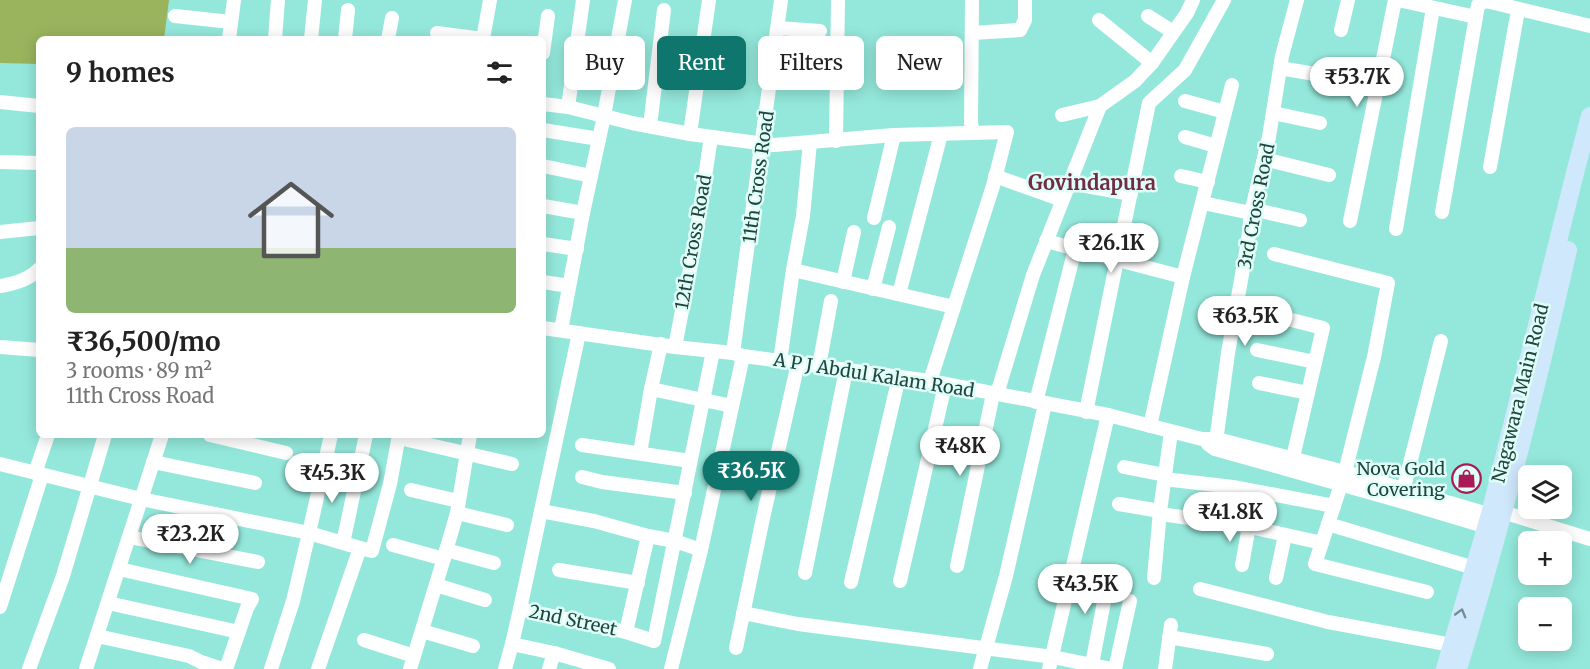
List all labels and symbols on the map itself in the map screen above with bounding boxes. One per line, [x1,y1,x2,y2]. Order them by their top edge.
pin: ₹53.7K [1308,57,1406,108]
street label: 11th Cross Road [737,109,779,245]
street label: 3rd Cross Road [1233,141,1280,271]
district label: Govindapura [1028,170,1156,195]
street label: 12th Cross Road [670,173,716,311]
pin: ₹26.1K [1062,223,1160,274]
pin: ₹63.5K [1196,296,1294,347]
street label: Nagawara Main Road [1487,301,1553,485]
street label: A P J Abdul Kalam Road [771,348,976,402]
pin: ₹48K [924,426,996,477]
pin: ₹36.5K [702,451,800,502]
pin: ₹45.3K [283,453,381,504]
place label: Nova Gold Covering [1357,457,1445,501]
shop icon: Nova Gold Covering [1450,462,1482,494]
pin: ₹41.8K [1181,492,1279,543]
pin: ₹23.2K [141,514,239,565]
pin: ₹43.5K [1036,564,1134,615]
street label: 2nd Street [527,599,619,641]
one-way arrow [1454,608,1466,619]

